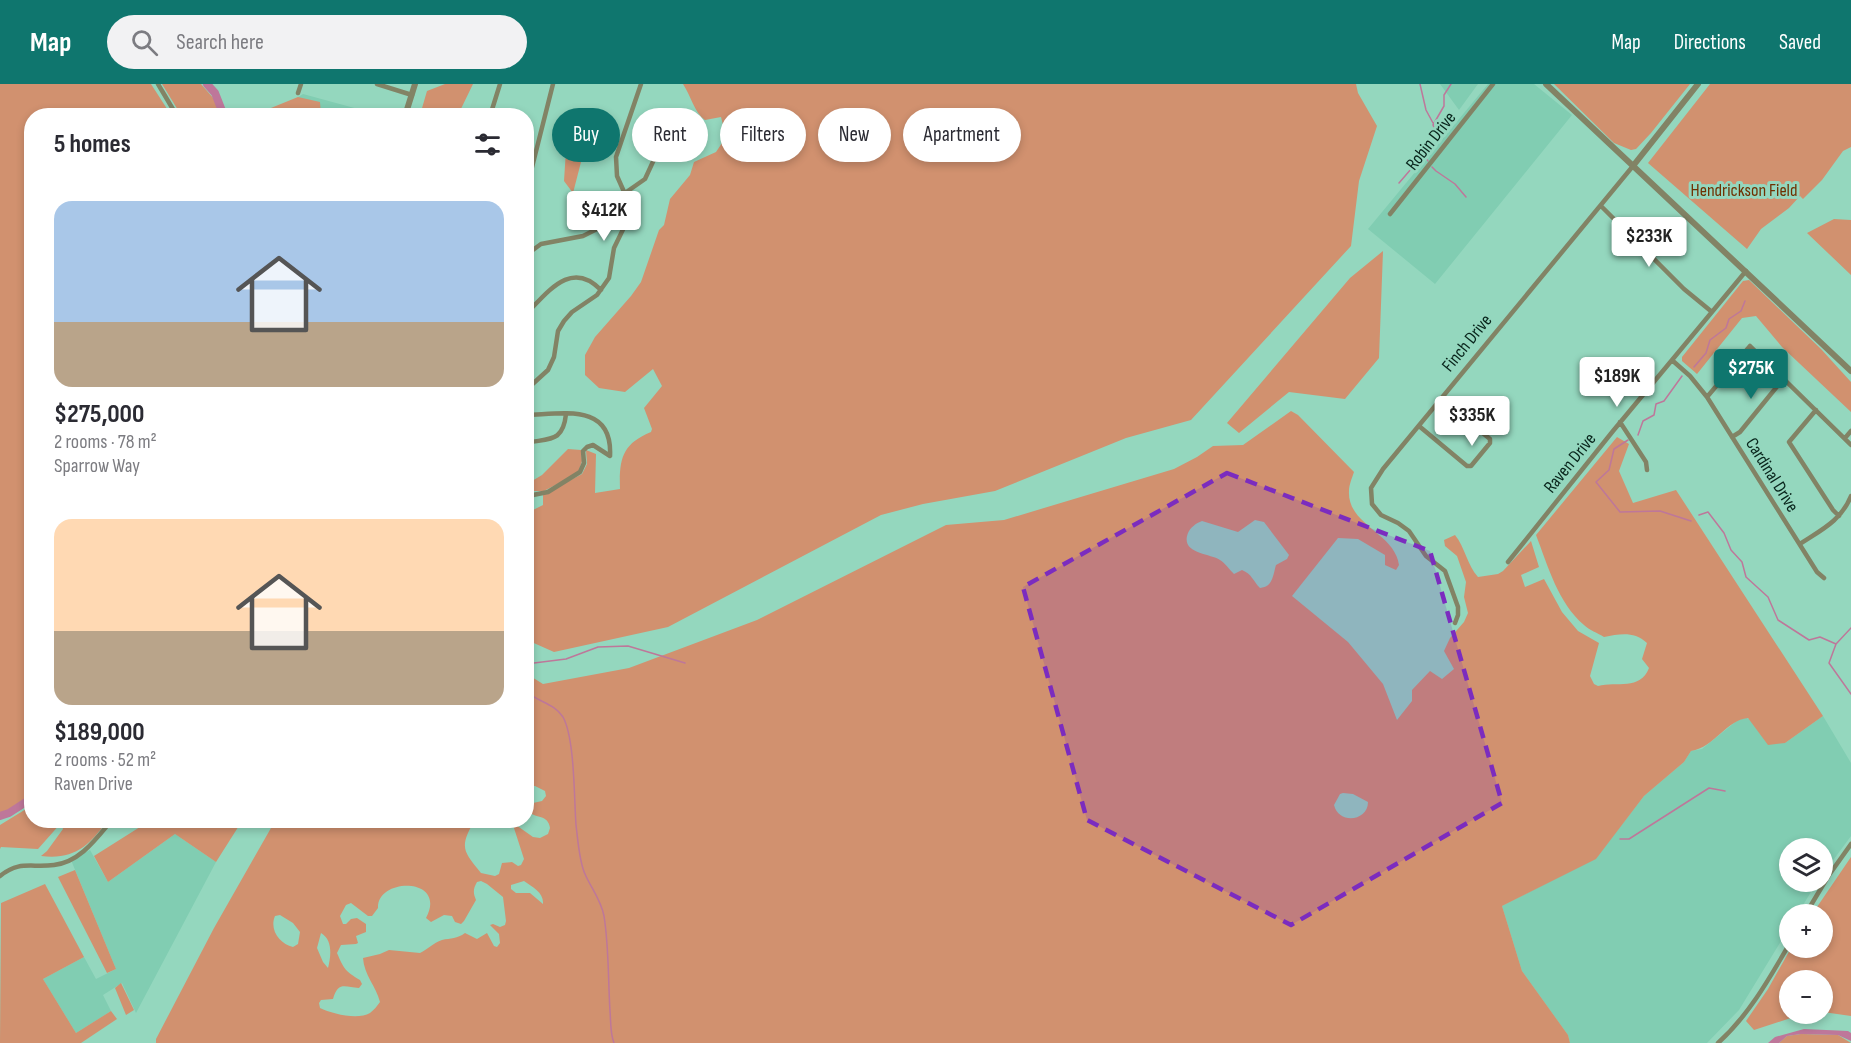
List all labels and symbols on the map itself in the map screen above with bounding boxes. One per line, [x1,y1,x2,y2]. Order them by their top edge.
street label: Robin Drive [1402,108,1460,174]
park label: Hendrickson Field [1691,180,1797,201]
pin: $412K [562,191,646,242]
pin: $233K [1607,217,1691,268]
street label: Finch Drive [1438,310,1496,376]
pin: $275K [1709,349,1793,400]
pin: $189K [1575,357,1659,408]
pin: $335K [1430,396,1514,447]
street label: Raven Drive [1540,429,1600,497]
street label: Cardinal Drive [1741,434,1803,516]

